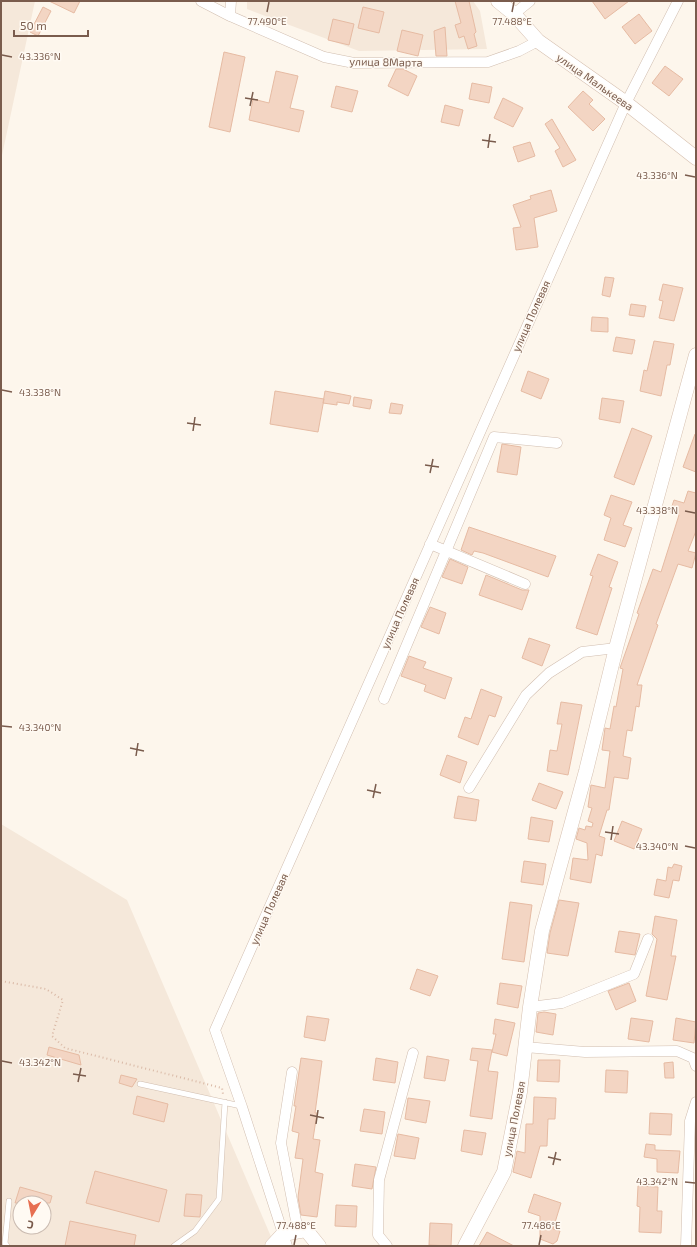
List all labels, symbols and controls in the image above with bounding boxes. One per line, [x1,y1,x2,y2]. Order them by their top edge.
scale bar [14,12,88,38]
text: 77.490°E [247,15,287,27]
text: 77.488°E [492,15,532,27]
text: 50 m [20,18,47,32]
text: 43.336°N [19,50,61,62]
street label: улица Малькеева [554,50,636,114]
street label: улица 8Марта [349,54,423,70]
text: 43.336°N [636,169,678,181]
street label: улица Полевая [509,278,553,354]
text: 43.338°N [19,386,61,398]
text: 43.338°N [636,504,678,516]
street label: улица Полевая [378,575,422,651]
text: 43.340°N [19,721,61,733]
text: 43.340°N [636,840,678,852]
street label: улица Полевая [247,871,291,947]
text: 43.342°N [19,1056,61,1068]
street label: улица Полевая [500,1080,528,1158]
text: 43.342°N [636,1175,678,1187]
north arrow [12,1195,52,1235]
text: С [25,1218,34,1232]
text: 77.488°E [276,1219,316,1231]
text: 77.486°E [521,1219,561,1231]

